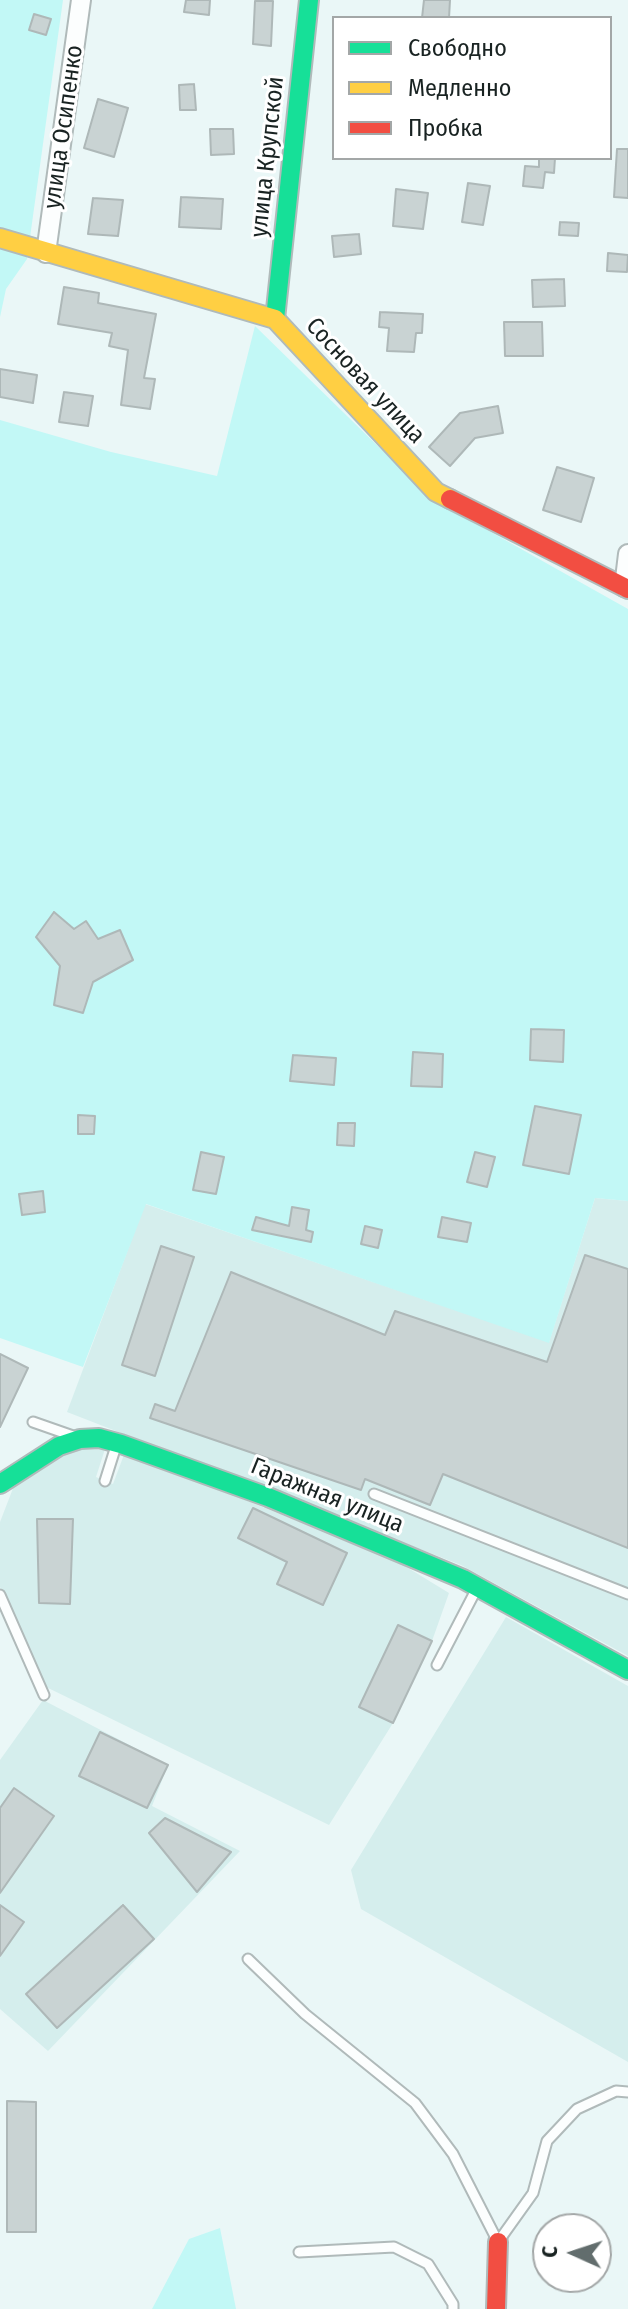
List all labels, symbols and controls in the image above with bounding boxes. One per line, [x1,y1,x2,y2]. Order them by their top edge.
legend [332,16,612,160]
text: Свободно [408,34,507,62]
street label: улица Осипенко [38,43,90,211]
text: Медленно [408,74,511,102]
street label: улица Крупской [245,75,291,239]
text: Пробка [408,114,483,142]
street label: Сосновая улица [299,312,431,450]
street label: Гаражная улица [246,1452,408,1540]
north arrow [532,2213,612,2293]
text: С [536,2245,563,2258]

